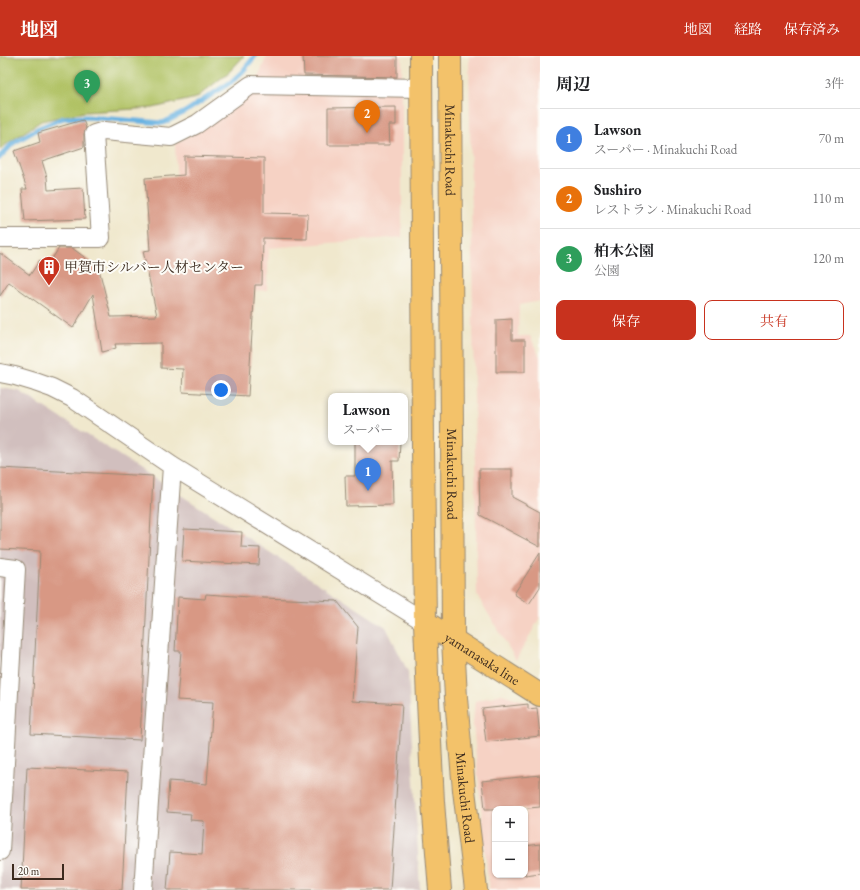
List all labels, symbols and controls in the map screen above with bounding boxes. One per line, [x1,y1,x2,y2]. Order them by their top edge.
text: 地図 [20,17,58,42]
text: 地図 [684,20,712,38]
text: 経路 [734,20,762,38]
text: 保存済み [784,20,840,38]
pin: 3 [74,70,100,103]
text: 周辺 [556,73,590,95]
text: 3件 [825,75,844,92]
pin: 2 [354,100,380,133]
street label: Minakuchi Road [441,104,460,197]
text: Lawson [594,120,642,139]
text: 1 [566,130,572,147]
text: 70 m [819,130,844,147]
text: スーパー · Minakuchi Road [594,141,737,158]
text: Sushiro [594,180,641,199]
text: 2 [566,190,572,207]
text: 110 m [813,190,844,207]
text: レストラン · Minakuchi Road [594,201,751,218]
text: 柏木公園 [594,241,654,260]
text: 3 [566,250,572,267]
text: 120 m [813,250,844,267]
building icon: 甲賀市シルバー人材センター [36,254,62,287]
place label: 甲賀市シルバー人材センター [64,258,244,276]
text: 公園 [594,262,620,279]
button: 保存 [556,300,696,340]
button: 共有 [704,300,844,340]
your location [211,380,231,400]
popup [328,393,408,445]
text: Lawson [343,400,390,419]
text: スーパー [343,421,393,438]
street label: Minakuchi Road [443,428,461,521]
pin: 1 [355,458,381,491]
street label: yamanasaka line [441,628,524,689]
street label: Minakuchi Road [452,751,479,845]
map controls [492,806,528,878]
button: + [492,806,528,842]
button: − [492,842,528,878]
scale bar [12,862,64,881]
text: 20 m [18,864,39,878]

